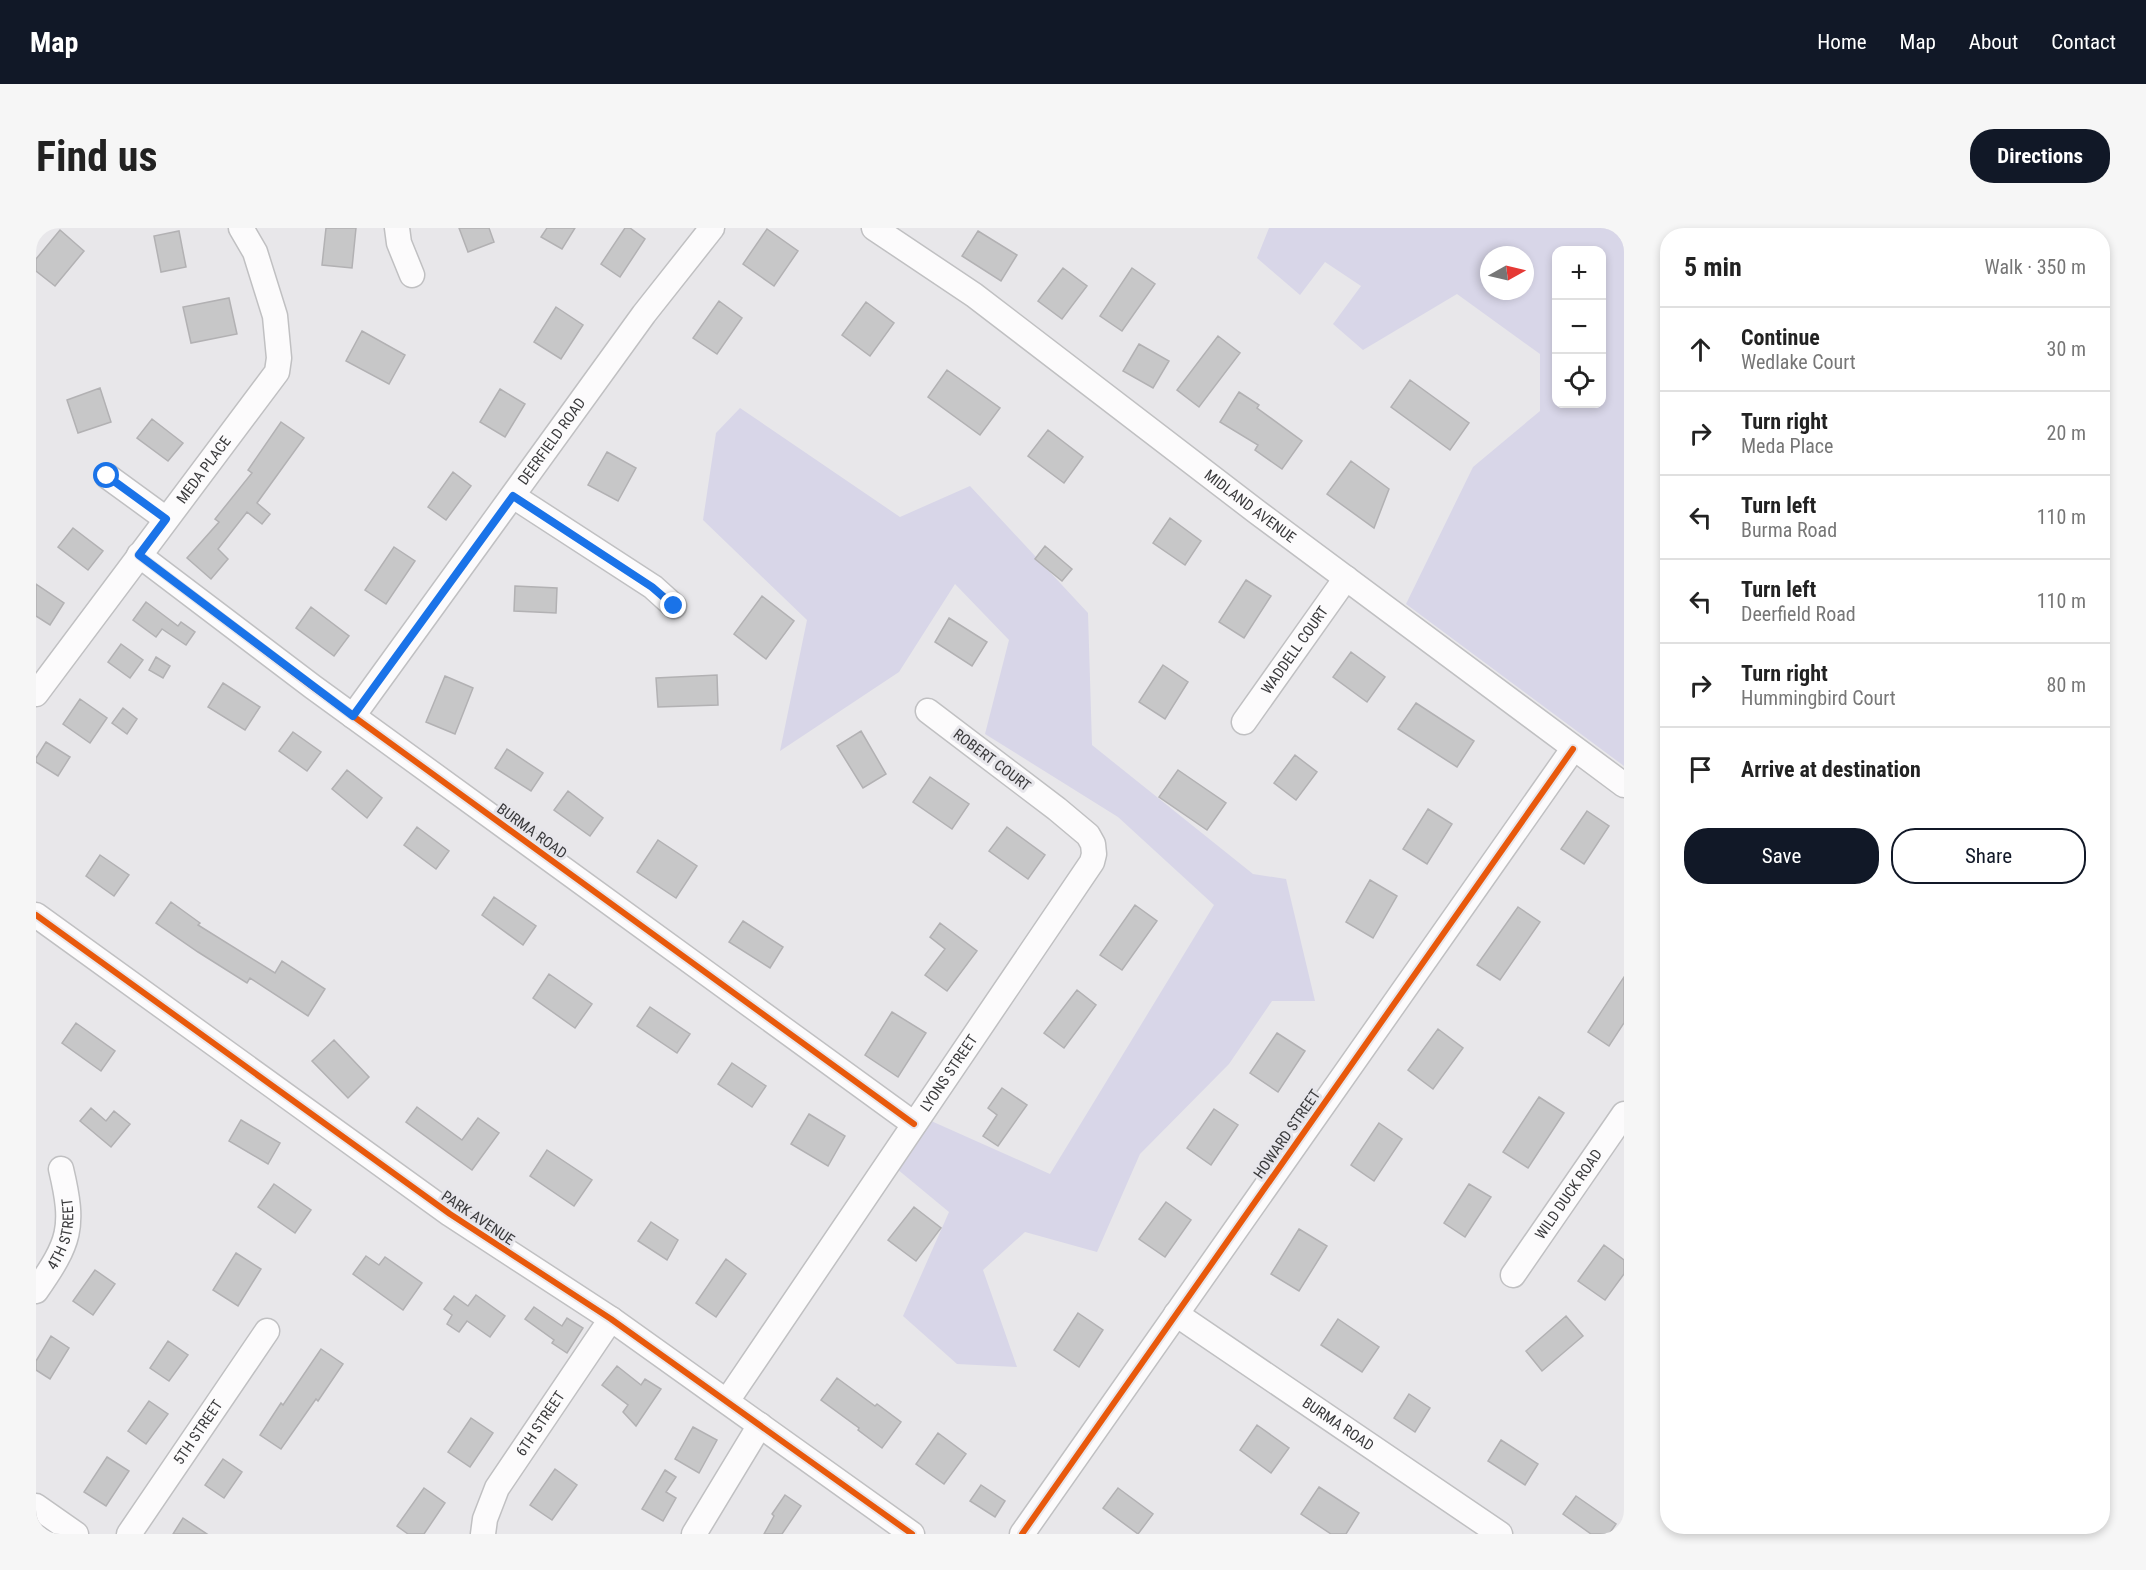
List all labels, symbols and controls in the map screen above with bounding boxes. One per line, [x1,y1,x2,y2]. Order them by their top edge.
text: Map [30,26,78,59]
text: Home [1817,30,1867,54]
text: Map [1900,30,1936,54]
text: About [1969,30,2018,54]
text: Contact [2051,30,2116,54]
button: Directions [1970,129,2110,183]
text: Find us [36,132,157,181]
north arrow [1480,246,1534,300]
map controls [1552,246,1606,408]
button: + [1552,246,1606,300]
text: 5 min [1684,252,1742,282]
text: Walk · 350 m [1985,255,2086,279]
button: − [1552,300,1606,354]
text: Continue [1741,325,1820,350]
icon: ahead [1684,333,1717,366]
text: 30 m [2047,337,2086,361]
text: Wedlake Court [1741,350,1856,374]
button: locate [1552,354,1606,408]
street label: DEERFIELD ROAD [514,394,589,488]
text: Turn right [1741,409,1828,434]
icon: right [1684,417,1717,450]
text: 20 m [2047,421,2086,445]
street label: MEDA PLACE [173,433,235,507]
text: Meda Place [1741,434,1833,458]
route start [93,462,119,488]
street label: MIDLAND AVENUE [1201,466,1299,547]
text: Turn left [1741,493,1816,518]
icon: left [1684,501,1717,534]
text: 110 m [2037,505,2086,529]
text: Burma Road [1741,518,1837,542]
text: Turn left [1741,577,1816,602]
icon: left [1684,585,1717,618]
text: 110 m [2037,589,2086,613]
route end [660,592,686,618]
text: Deerfield Road [1741,602,1856,626]
street label: WADDELL COURT [1258,603,1332,698]
text: Turn right [1741,661,1828,686]
icon: right [1684,669,1717,702]
text: 80 m [2047,673,2086,697]
text: Hummingbird Court [1741,686,1896,710]
street label: ROBERT COURT [950,725,1034,795]
icon: arrive [1684,753,1717,786]
text: Arrive at destination [1741,757,1921,782]
street label: BURMA ROAD [493,800,571,862]
button: Save [1684,828,1879,884]
button: Share [1891,828,2086,884]
street label: LYONS STREET [917,1031,982,1115]
street label: HOWARD STREET [1250,1086,1324,1182]
street label: WILD DUCK ROAD [1531,1146,1606,1243]
street label: PARK AVENUE [438,1187,518,1249]
street label: 4TH STREET [43,1197,77,1273]
street label: 6TH STREET [512,1388,569,1460]
street label: BURMA ROAD [1299,1394,1377,1455]
street label: 5TH STREET [170,1396,227,1468]

